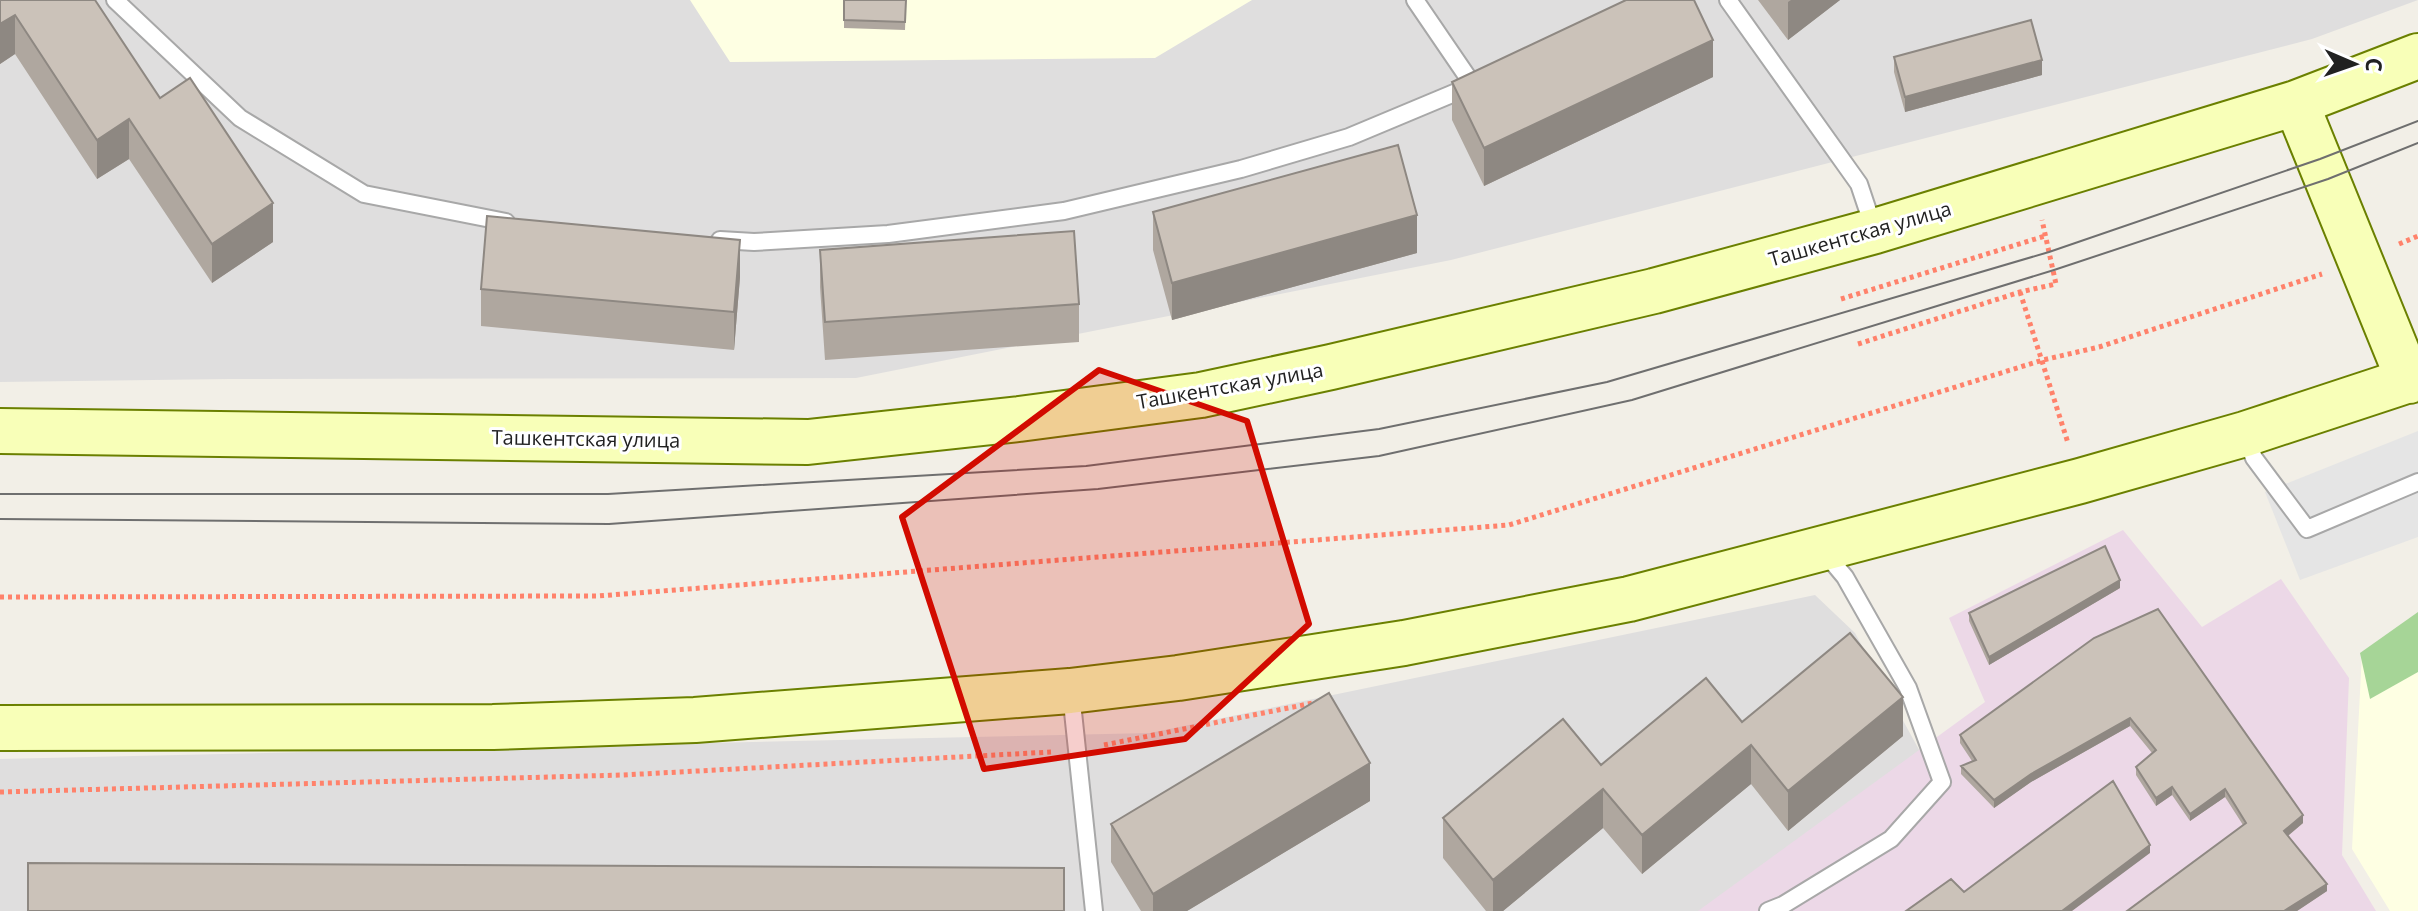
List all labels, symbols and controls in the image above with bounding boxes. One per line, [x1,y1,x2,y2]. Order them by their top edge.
north arrow [2314,24,2394,104]
text: С [2360,57,2390,72]
street label: Ташкентская улица [1765,195,1954,272]
street label: Ташкентская улица [1135,356,1325,415]
street label: Ташкентская улица [491,423,681,454]

